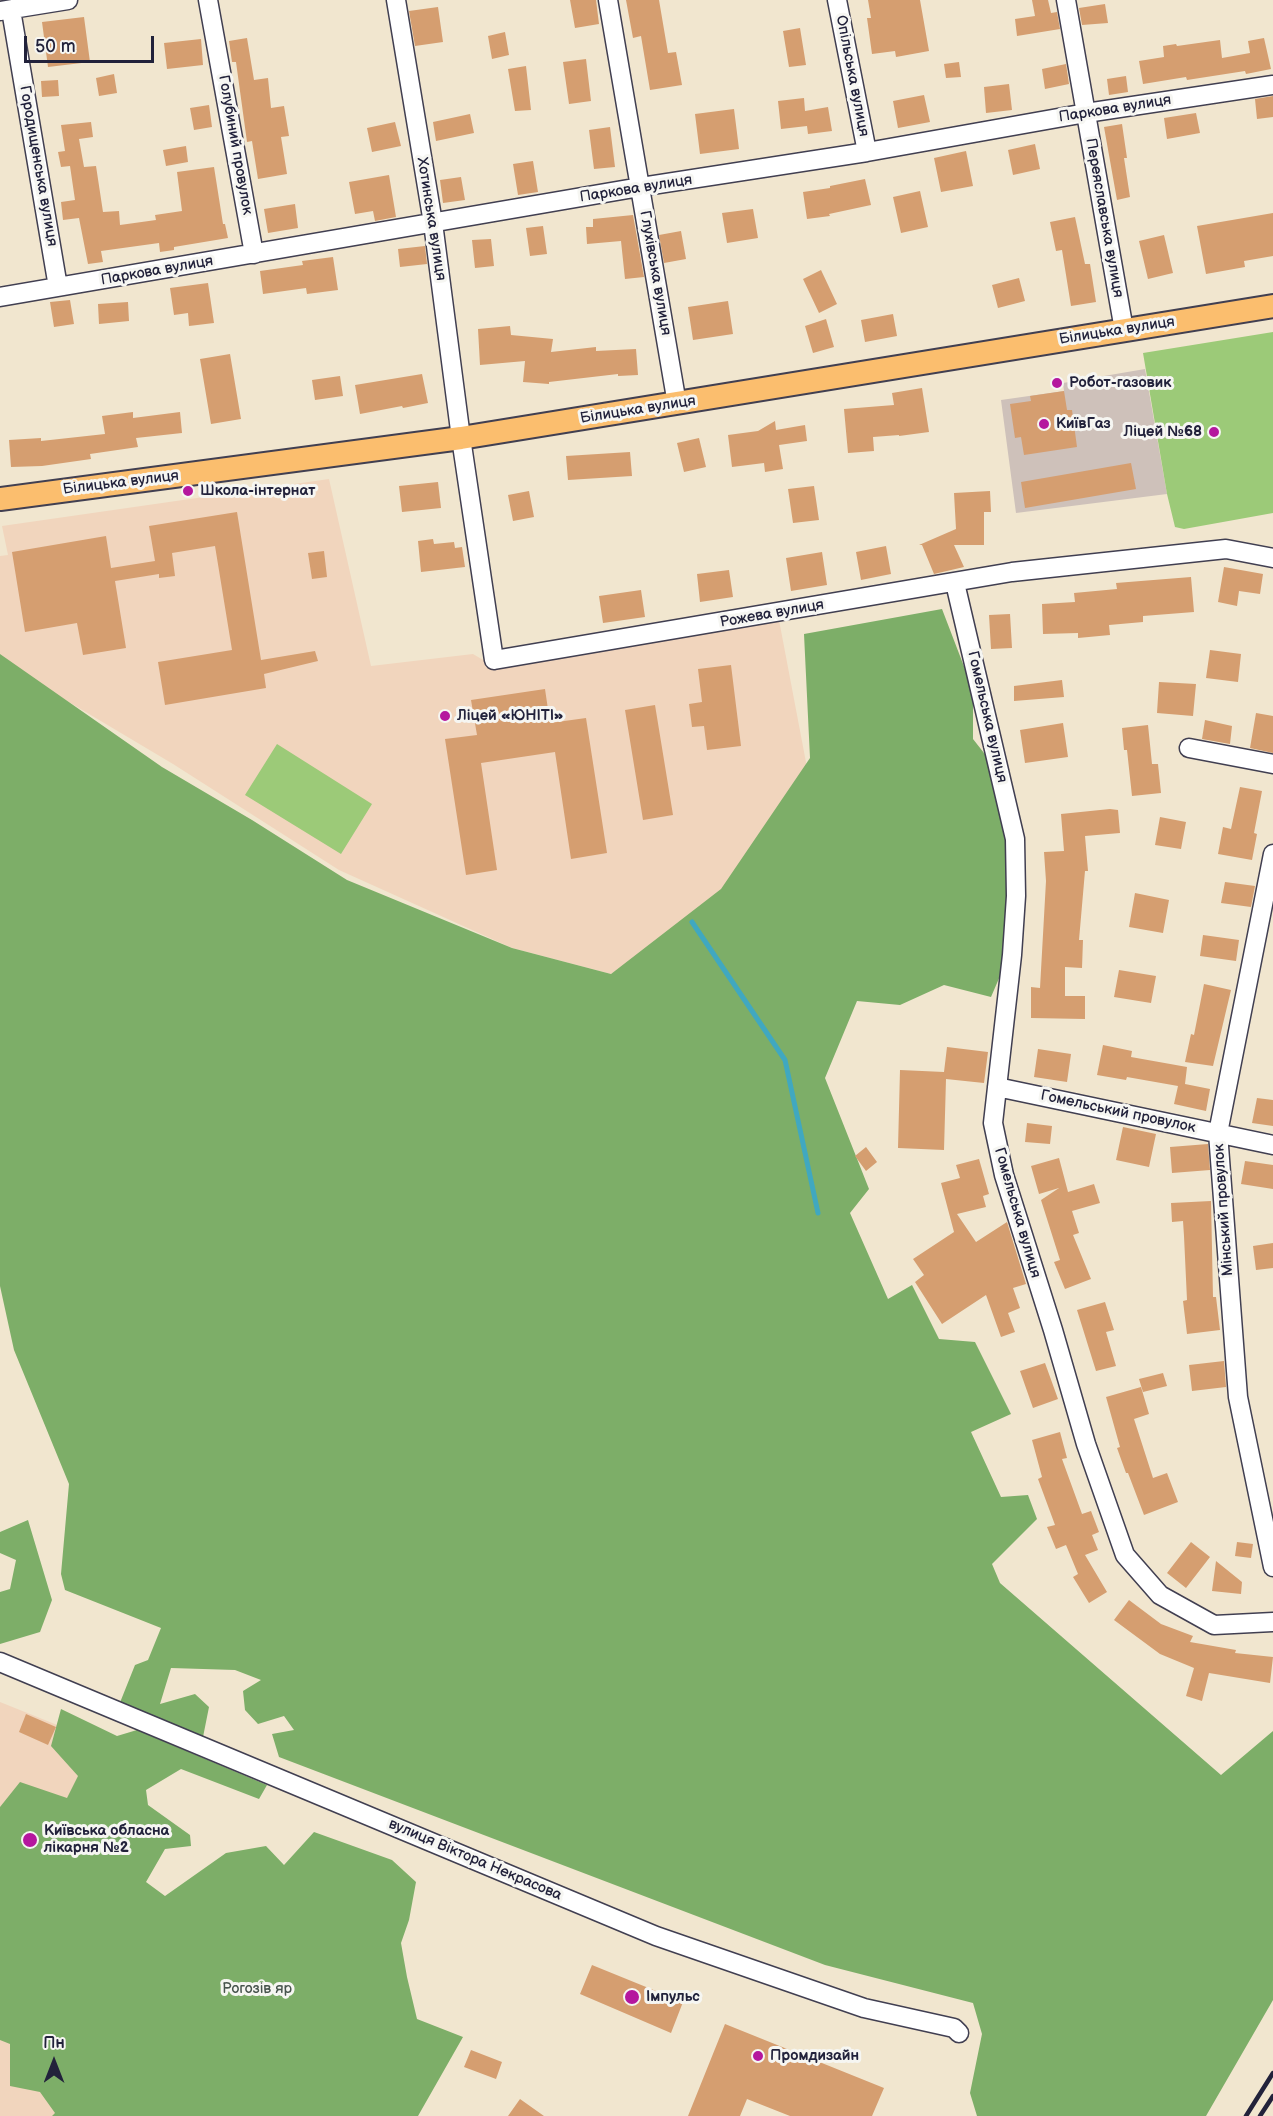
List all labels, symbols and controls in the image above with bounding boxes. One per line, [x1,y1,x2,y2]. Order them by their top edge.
street label: Опільська вулиця [831,14,873,138]
scale bar [27,24,158,62]
text: 50 m [35,36,76,57]
street label: Голубиний провулок [214,74,256,216]
street label: Городищенська вулиця [15,84,61,248]
street label: Паркова вулиця [1057,91,1173,127]
street label: Переяславська вулиця [1081,137,1127,299]
street label: Хотинська вулиця [412,156,450,282]
street label: Паркова вулиця [578,171,694,207]
street label: Глухівська вулиця [635,209,675,337]
street label: Паркова вулиця [99,252,215,290]
street label: Білицька вулиця [1058,313,1176,349]
place label: Робот-газовик [1069,374,1171,392]
marker: Робот-газовик [1050,376,1064,390]
street label: Білицька вулиця [579,392,697,428]
place label: КиївГаз [1056,415,1111,433]
marker: КиївГаз [1037,417,1051,431]
place label: Ліцей №68 [1123,423,1202,441]
marker: Ліцей №68 [1207,425,1221,439]
street label: Білицька вулиця [62,467,180,499]
place label: Школа-інтернат [200,482,315,500]
marker: Школа-інтернат [181,484,195,498]
street label: Рожева вулиця [719,596,825,632]
street label: Гомельська вулиця [963,649,1011,785]
place label: Ліцей «ЮНІТІ» [457,707,564,725]
marker: Ліцей «ЮНІТІ» [438,709,452,723]
street label: Гомельський провулок [1039,1087,1197,1137]
street label: Мінський провулок [1210,1143,1238,1277]
street label: Гомельська вулиця [990,1146,1044,1280]
street label: вулиця Віктора Некрасова [386,1815,564,1905]
place label: Київська обласна лікарня №2 [44,1822,169,1857]
marker: Київська обласна лікарня №2 [21,1831,39,1849]
park label: Рогозів яр [222,1980,292,1998]
marker: Імпульс [623,1988,641,2006]
place label: Імпульс [646,1988,700,2006]
north arrow [24,2032,84,2092]
text: Пн [43,2034,65,2053]
place label: Промдизайн [770,2047,859,2065]
marker: Промдизайн [751,2049,765,2063]

